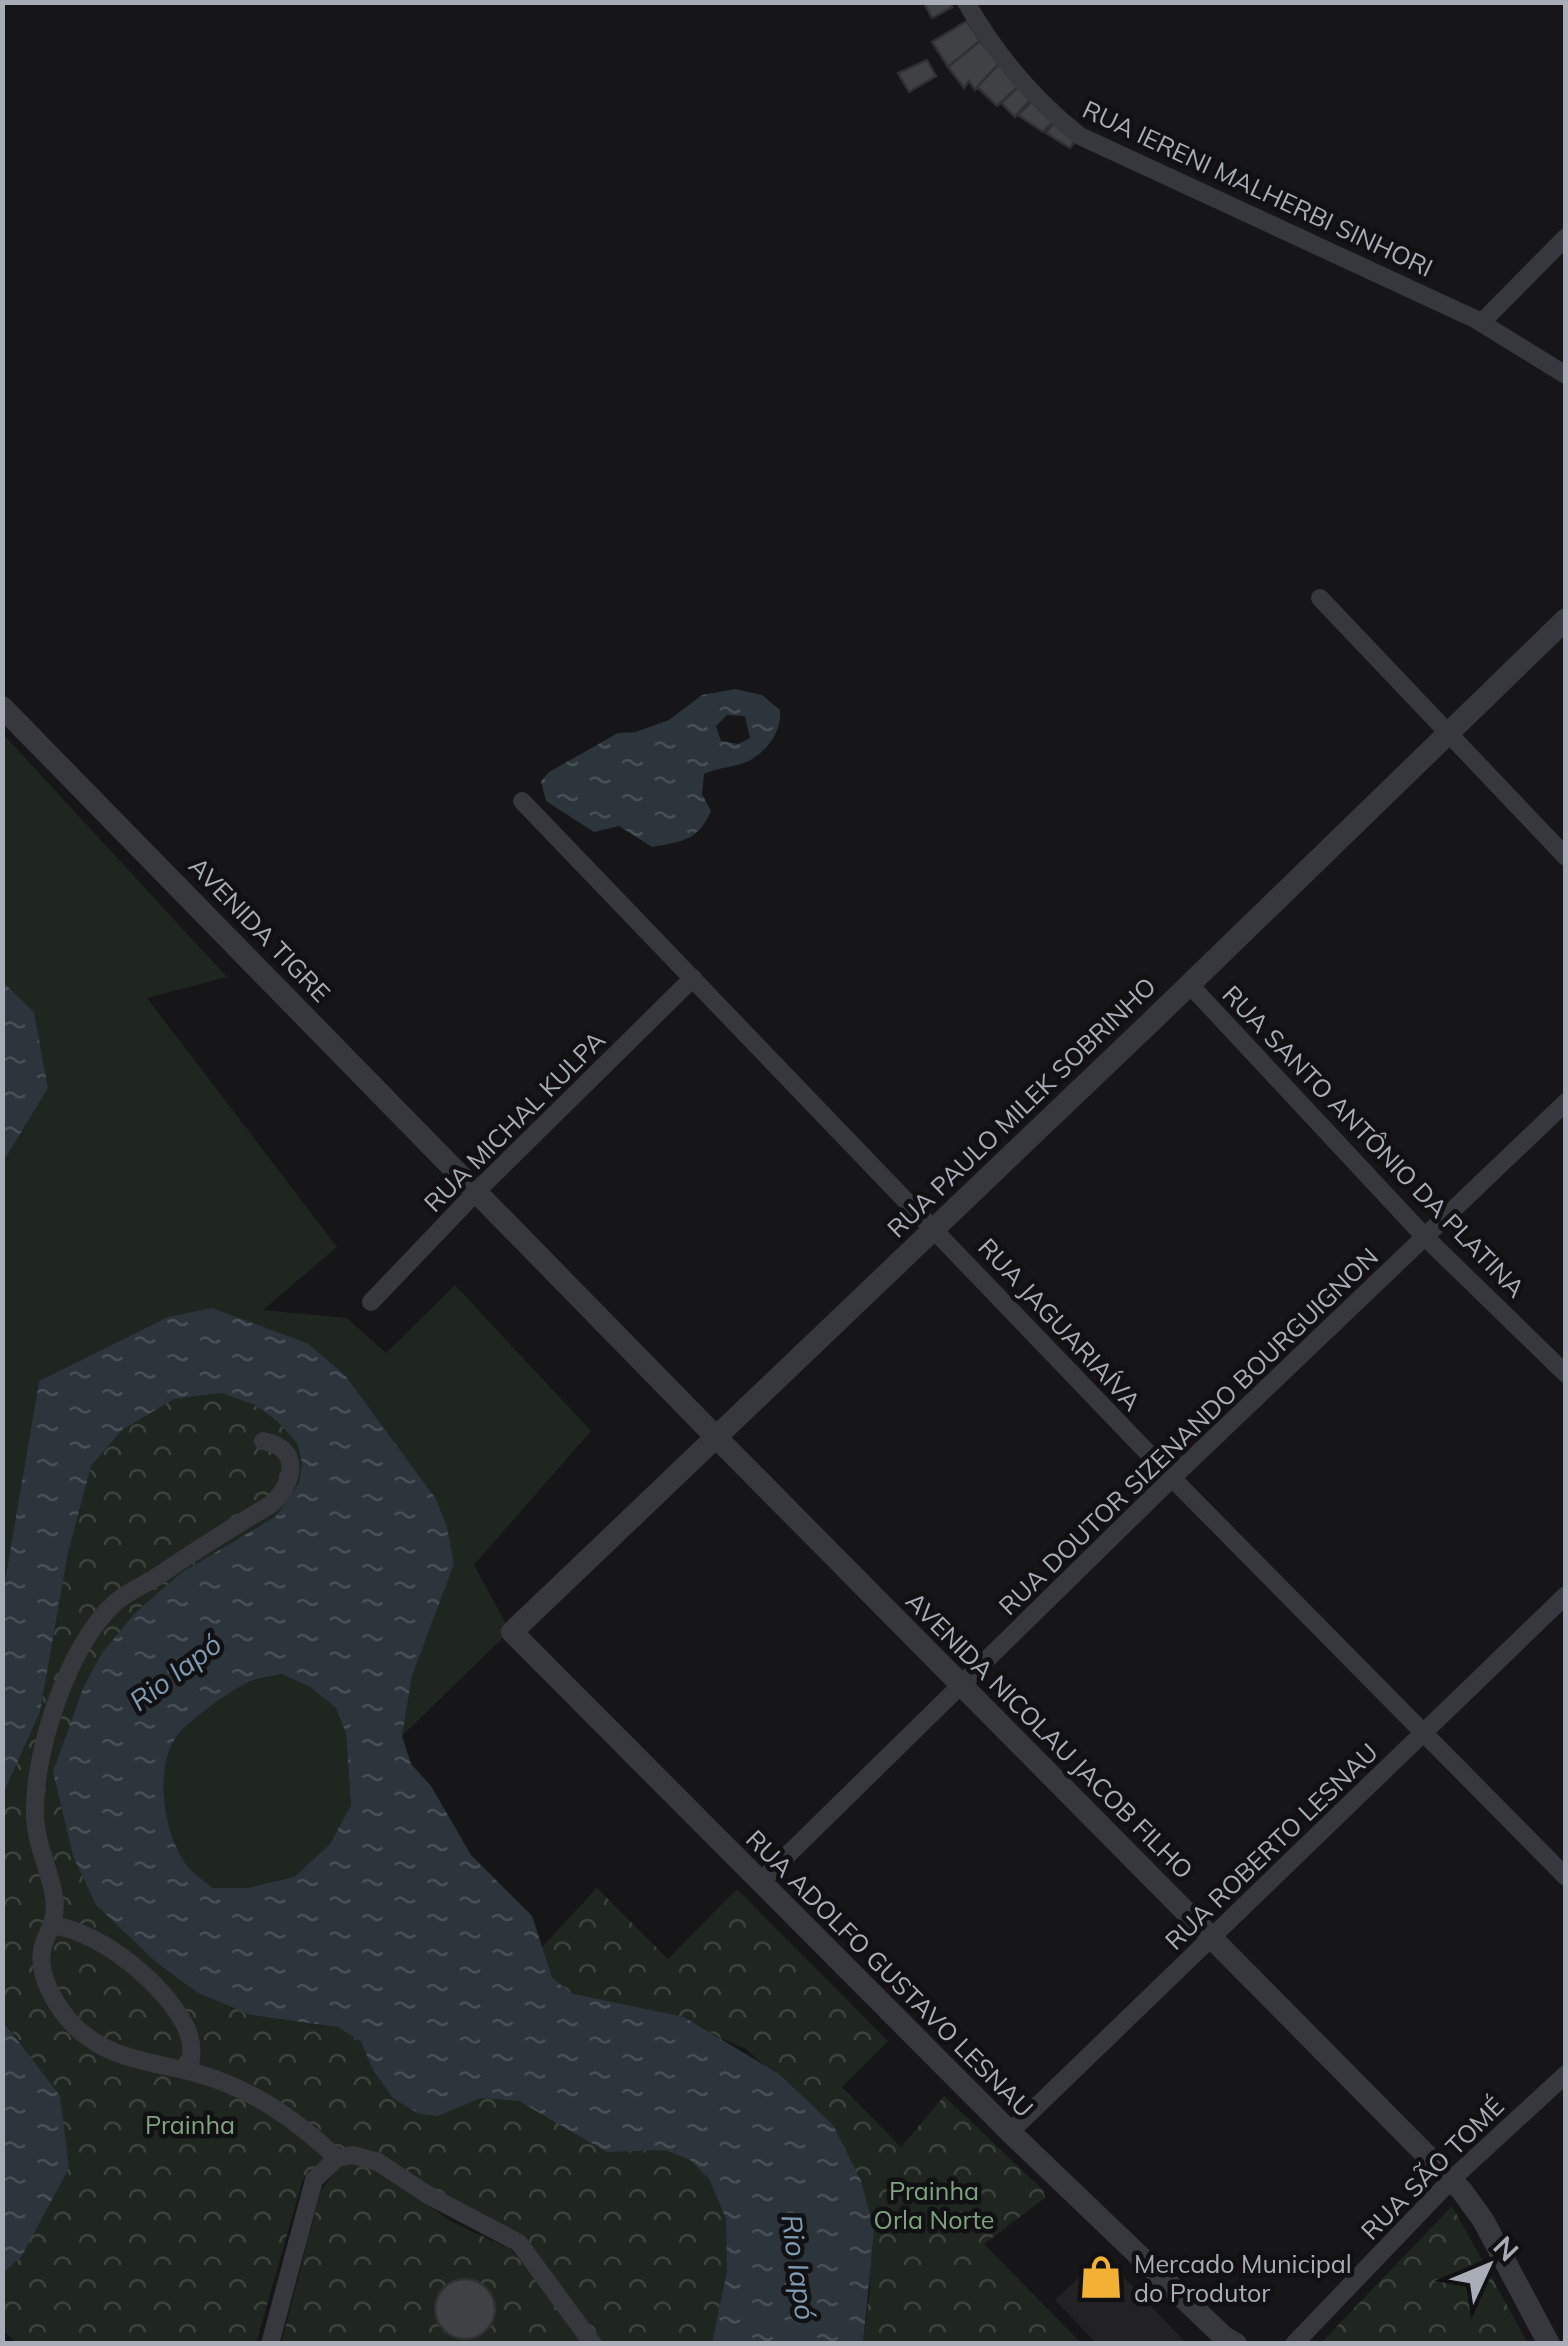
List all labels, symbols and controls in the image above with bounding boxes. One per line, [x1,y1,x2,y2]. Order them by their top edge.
street label: RUA IERENI MALHERBI SINHORI [1078,93,1438,283]
street label: AVENIDA TIGRE [183,850,337,1008]
street label: RUA PAULO MILEK SOBRINHO [880,970,1162,1244]
street label: RUA SANTO ANTÔNIO DA PLATINA [1216,979,1532,1303]
street label: RUA MICHAL KULPA [417,1024,611,1218]
street label: RUA JAGUARIAÍVA [972,1231,1148,1417]
street label: RUA DOUTOR SIZENANDO BOURGUIGNON [992,1241,1384,1621]
street label: AVENIDA NICOLAU JACOB FILHO [900,1585,1200,1885]
water label: Rio Iapó [122,1626,228,1718]
street label: RUA ROBERTO LESNAU [1158,1736,1384,1956]
street label: RUA ADOLFO GUSTAVO LESNAU [740,1823,1040,2123]
street label: RUA SÃO TOMÉ [1354,2090,1510,2246]
park label: Prainha [145,2109,235,2140]
park label: Prainha Orla Norte [874,2175,994,2235]
water label: Rio Iapó [774,2212,824,2322]
north arrow [1438,2216,1538,2316]
text: N [1486,2229,1526,2268]
place label: Mercado Municipal do Produtor [1134,2248,1352,2308]
shop icon: Mercado Municipal do Produtor [1077,2253,1125,2301]

